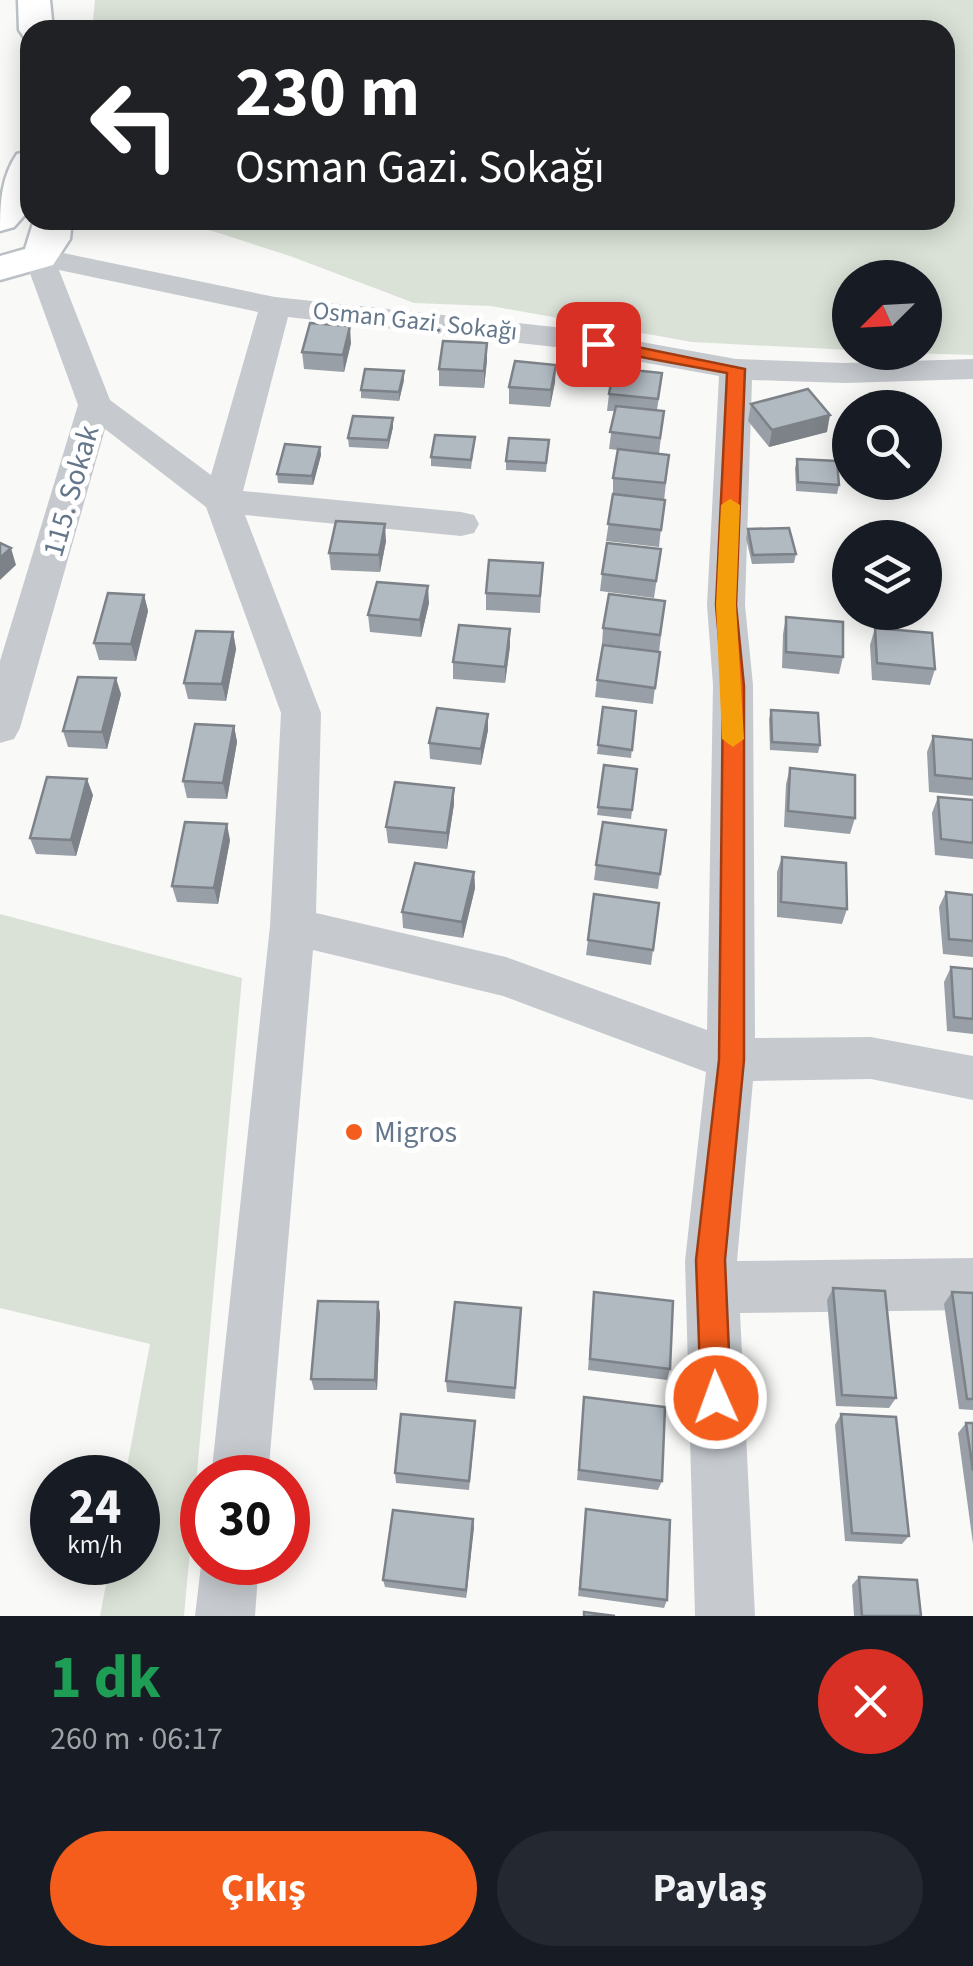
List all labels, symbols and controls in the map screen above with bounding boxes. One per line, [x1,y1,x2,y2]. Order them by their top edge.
text: 230 m [235,43,420,143]
icon: left [70,60,200,190]
text: Osman Gazi. Sokağı [235,136,605,200]
north arrow [832,260,942,370]
map controls [832,260,942,630]
street label: Osman Gazi. Sokağı [311,292,519,350]
pin [556,302,641,387]
icon: arrive [571,317,626,372]
button: search [832,390,942,500]
street label: 115. Sokak [32,420,110,562]
button: layers [832,520,942,630]
place label: Migros [374,1111,457,1154]
marker: Migros [343,1121,365,1143]
position arrow [664,1346,768,1450]
speed limit sign: 30 [180,1455,310,1585]
text: 24 [69,1472,121,1543]
text: km/h [67,1527,123,1563]
text: 1 dk [50,1636,161,1721]
button: close [818,1649,923,1754]
text: 260 m · 06:17 [50,1716,223,1762]
button: Çıkış [50,1831,477,1946]
button: Paylaş [497,1831,923,1946]

